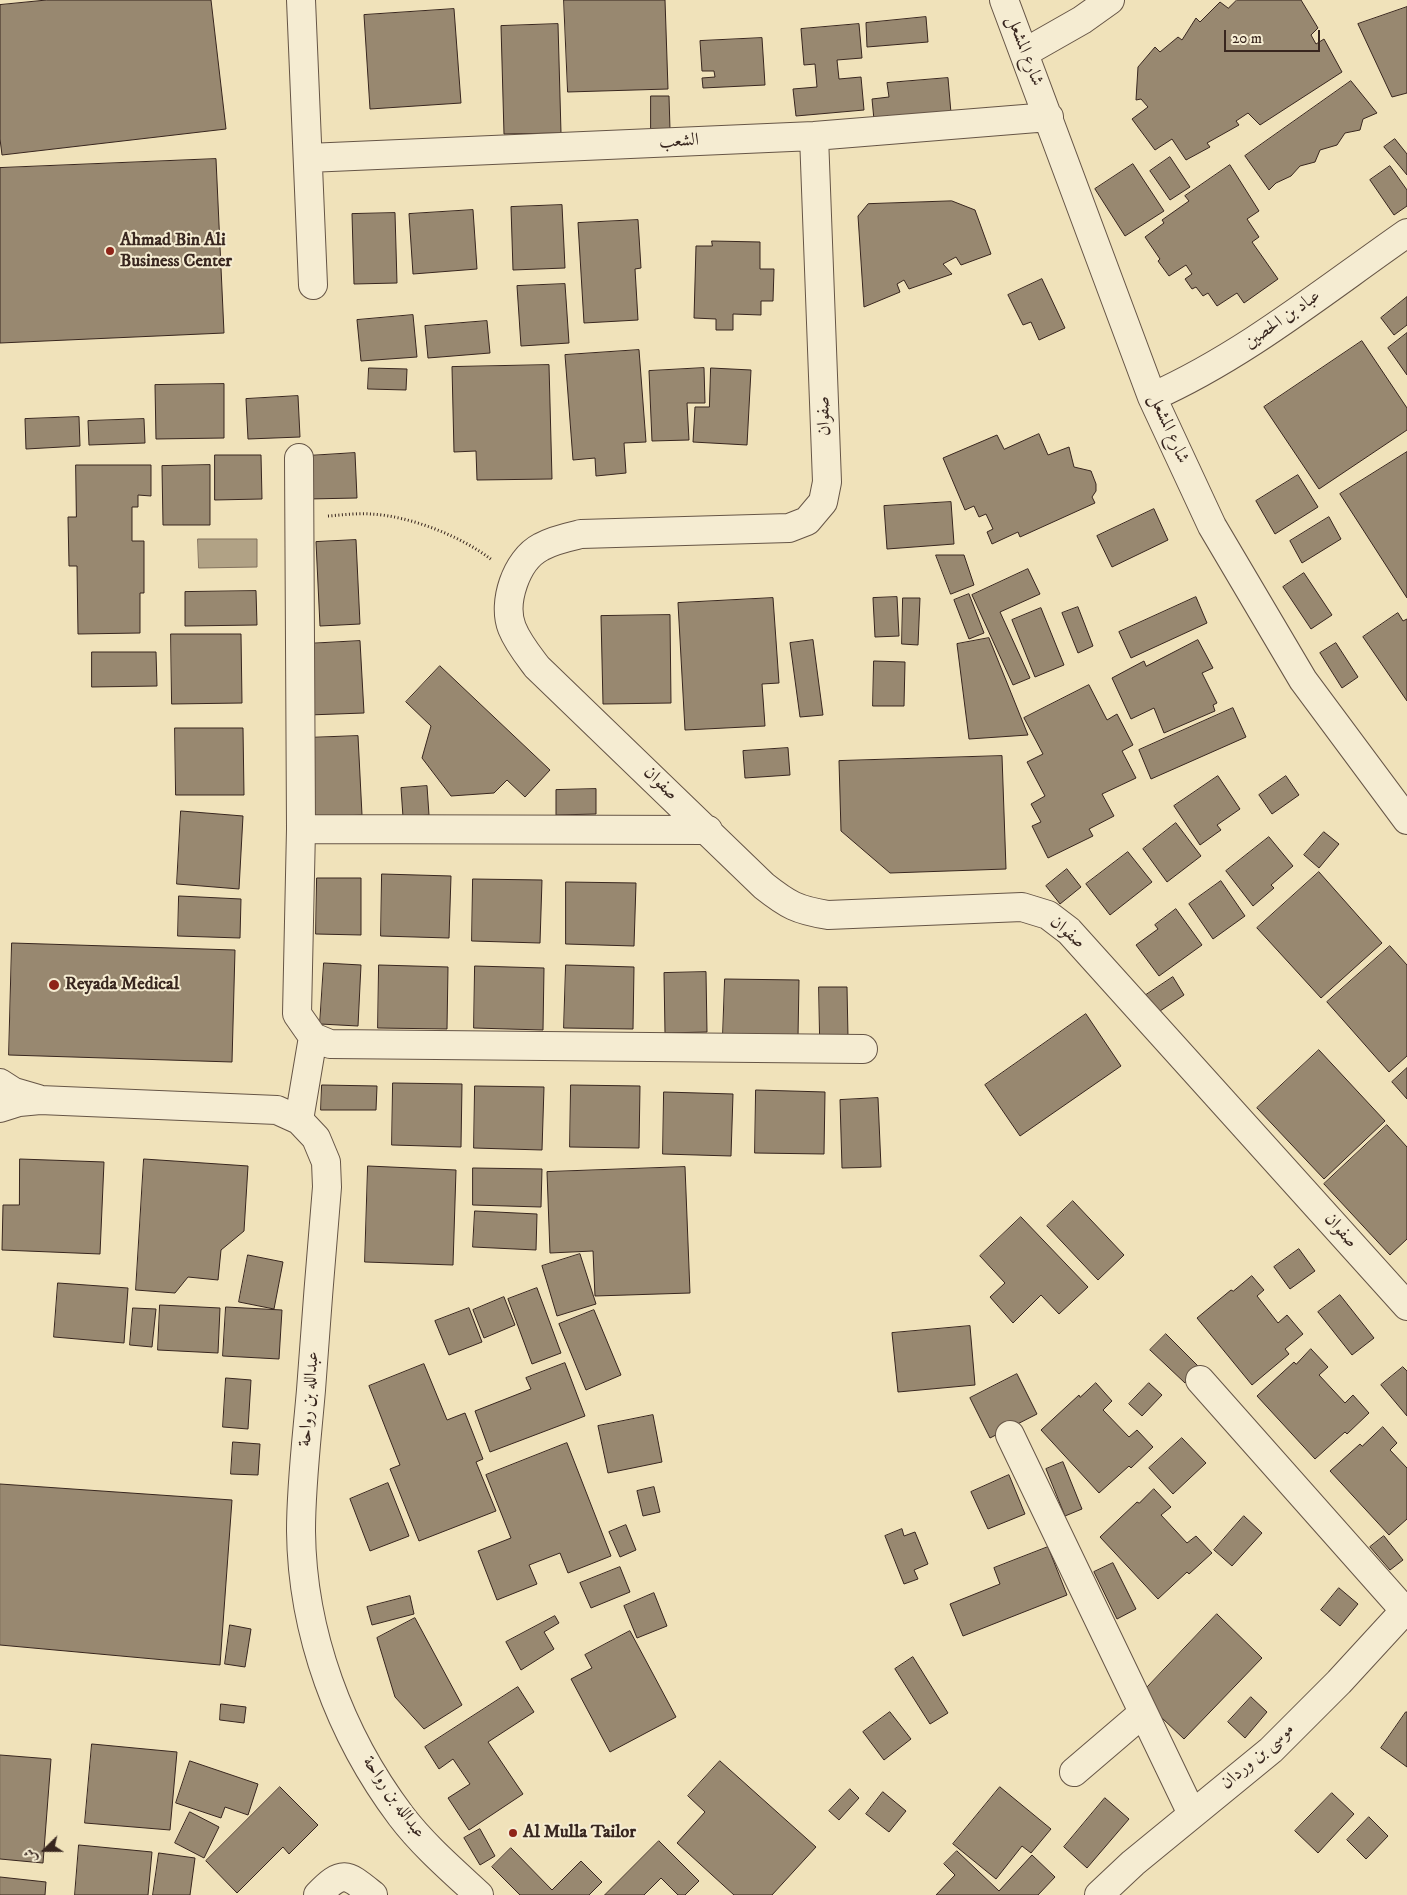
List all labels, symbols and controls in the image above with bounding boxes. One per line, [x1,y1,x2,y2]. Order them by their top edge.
street label: شارع المشعل [1001,13,1047,89]
scale bar [1227,20,1323,52]
text: 20 m [1232,29,1262,48]
street label: الشعب [659,130,699,154]
place label: Ahmad Bin Ali Business Center [120,230,232,272]
marker: Ahmad Bin Ali Business Center [104,245,116,257]
street label: عباد بن الحصين [1241,286,1325,354]
street label: شارع المشعل [1143,391,1193,467]
street label: صفوان [814,396,836,436]
street label: صفوان [638,762,682,806]
street label: صفوان [1045,912,1089,954]
place label: Reyada Medical [65,974,179,996]
marker: Reyada Medical [47,978,61,992]
street label: صفوان [1319,1209,1361,1253]
street label: عبدالله بن رواحة [295,1350,325,1448]
street label: موسى بن وردان [1217,1719,1299,1795]
street label: عبدالله بن رواحة [357,1753,429,1843]
place label: Al Mulla Tailor [523,1822,636,1844]
north arrow [20,1825,70,1875]
marker: Al Mulla Tailor [507,1827,519,1839]
text: ش [20,1846,42,1865]

